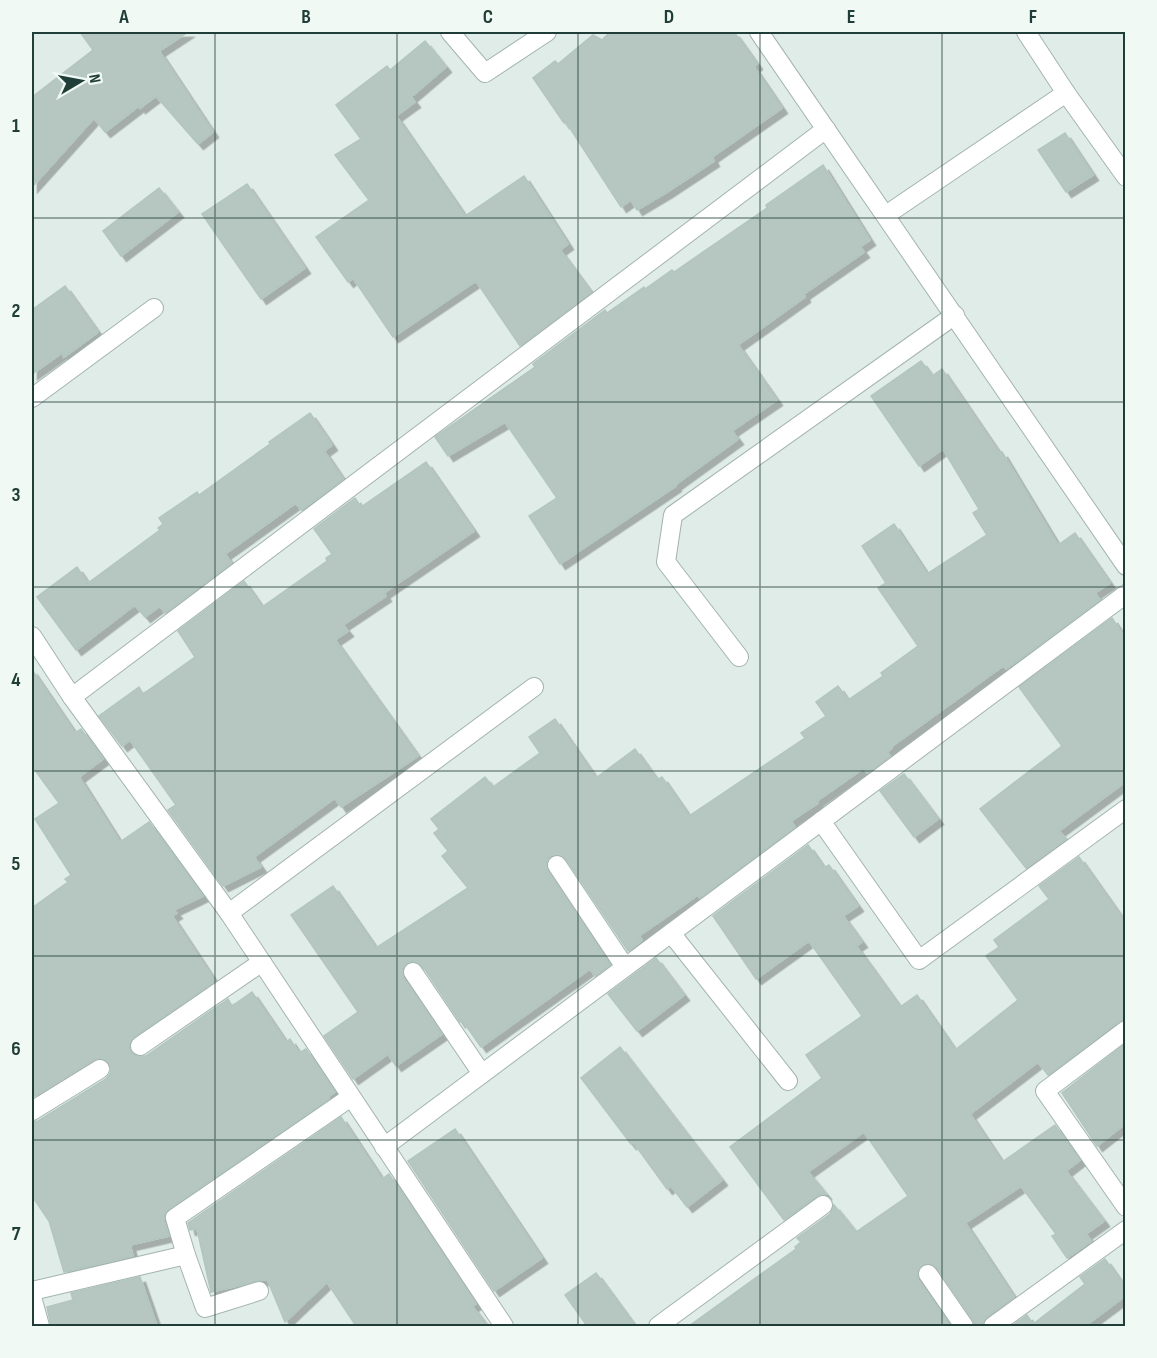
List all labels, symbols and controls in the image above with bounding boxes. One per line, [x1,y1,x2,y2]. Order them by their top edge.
text: A [118,5,129,29]
text: B [301,5,311,29]
text: C [483,5,493,29]
text: D [664,5,674,29]
text: E [847,5,855,29]
text: F [1029,5,1037,29]
north arrow [51,51,111,111]
text: N [84,73,104,85]
text: 1 [12,114,20,138]
text: 2 [12,299,20,323]
text: 3 [12,483,21,507]
text: 4 [11,668,21,692]
text: 5 [12,852,21,876]
text: 6 [11,1037,21,1061]
text: 7 [12,1222,21,1246]

